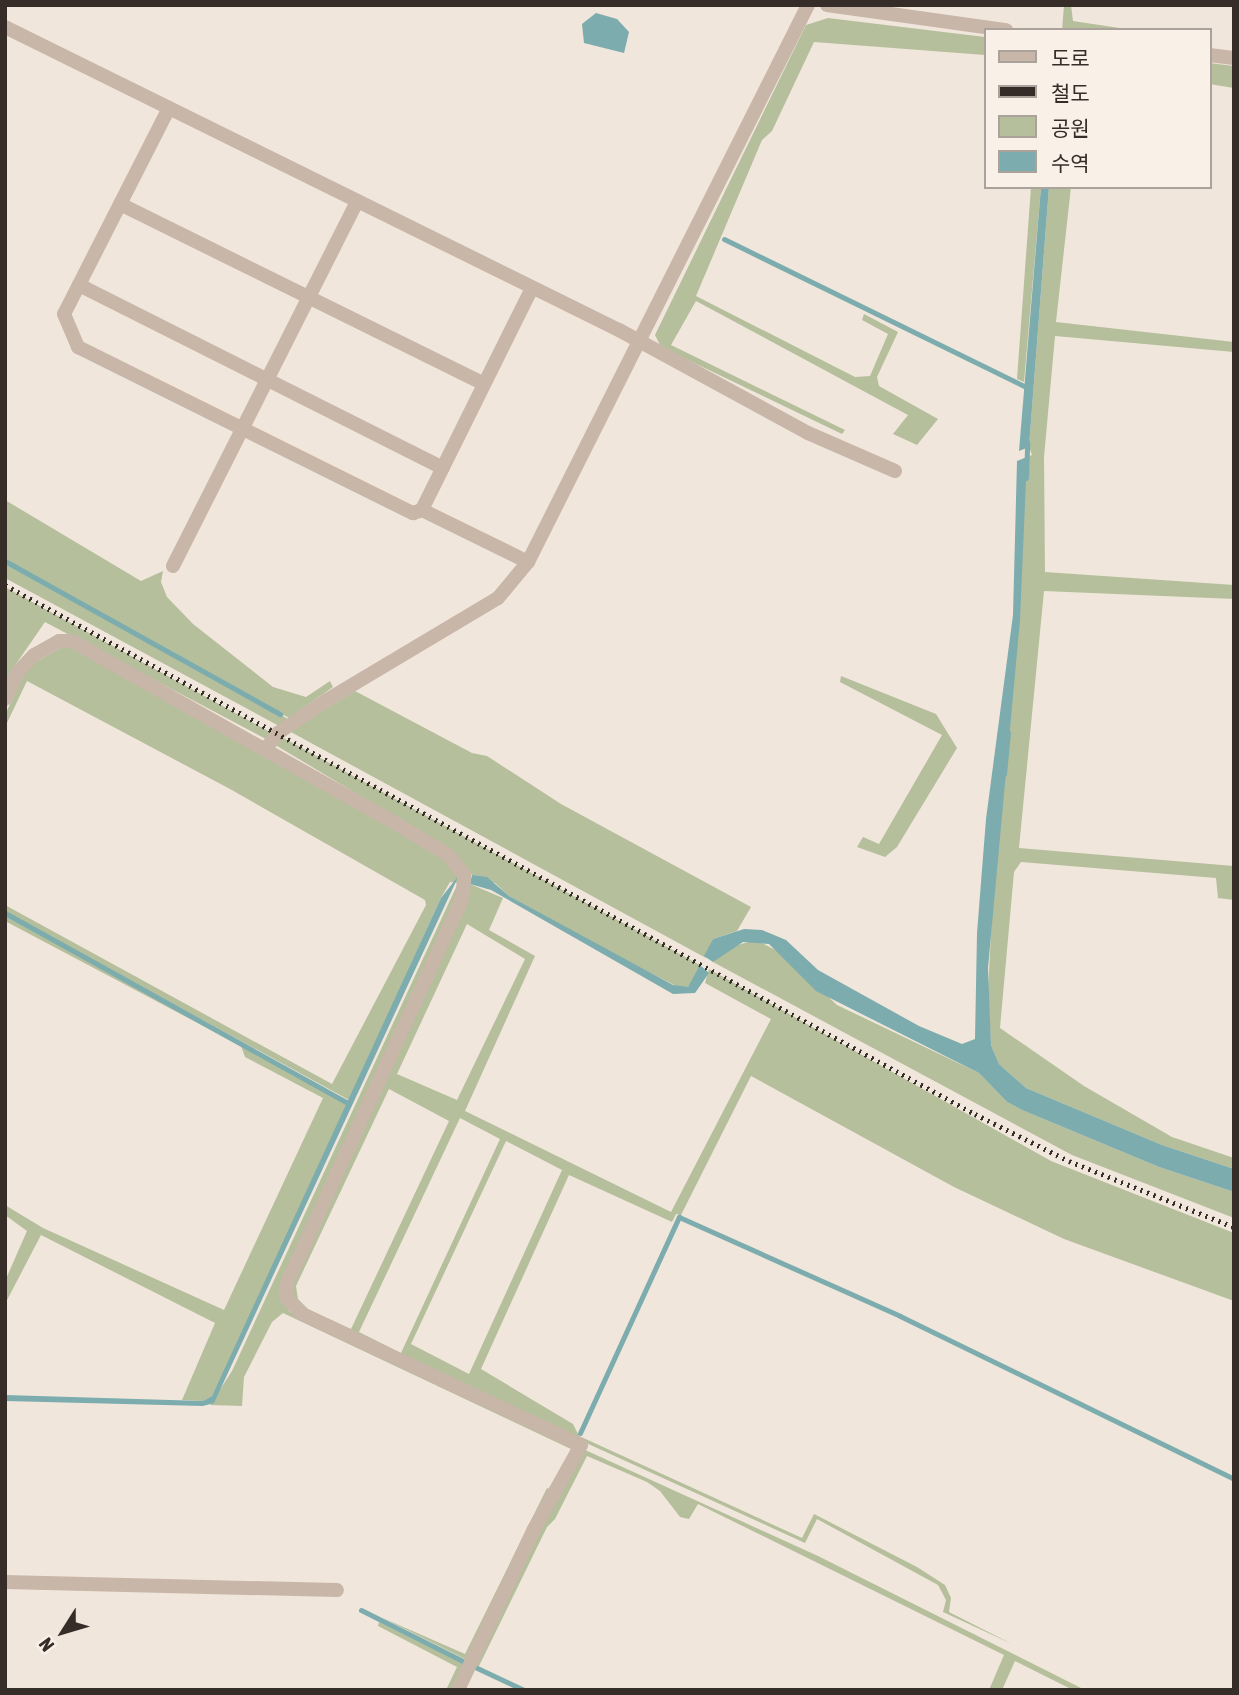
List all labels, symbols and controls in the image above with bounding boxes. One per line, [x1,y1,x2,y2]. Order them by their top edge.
legend [984,28,1211,189]
text: 도로 [1051,46,1090,70]
text: 철도 [1051,81,1090,105]
text: 공원 [1051,116,1090,140]
text: 수역 [1051,151,1090,175]
north arrow [28,1597,98,1667]
text: N [34,1634,58,1656]

